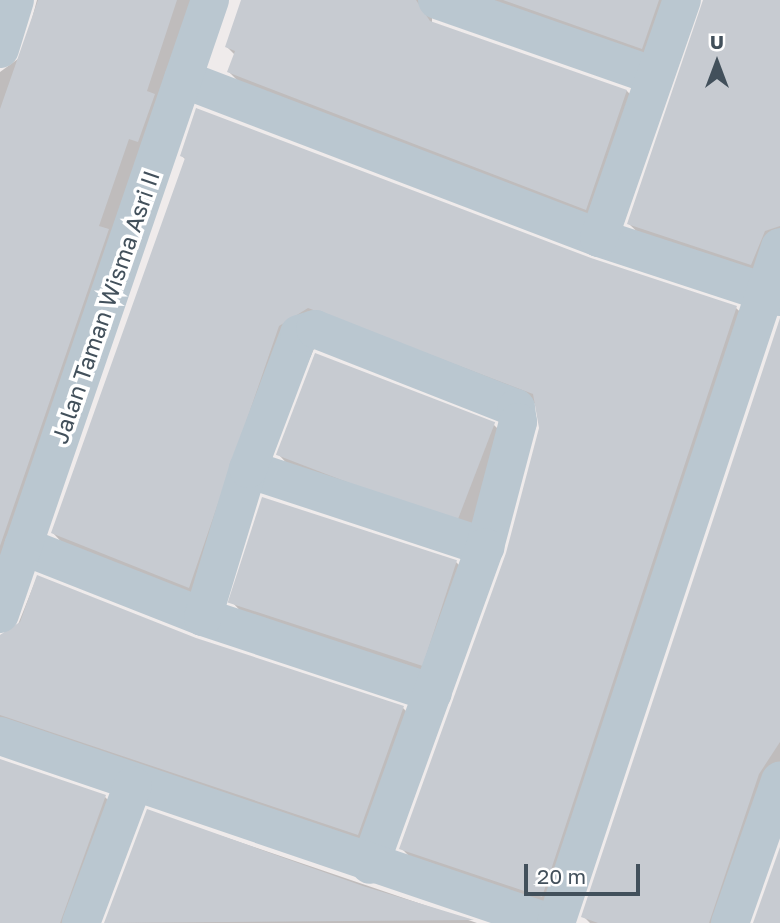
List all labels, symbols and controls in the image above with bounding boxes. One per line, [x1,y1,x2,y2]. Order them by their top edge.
north arrow [682,28,752,98]
text: U [710,30,724,53]
street label: Jalan Taman Wisma Asri II [45,167,165,447]
scale bar [528,850,644,894]
text: 20 m [537,863,586,889]

